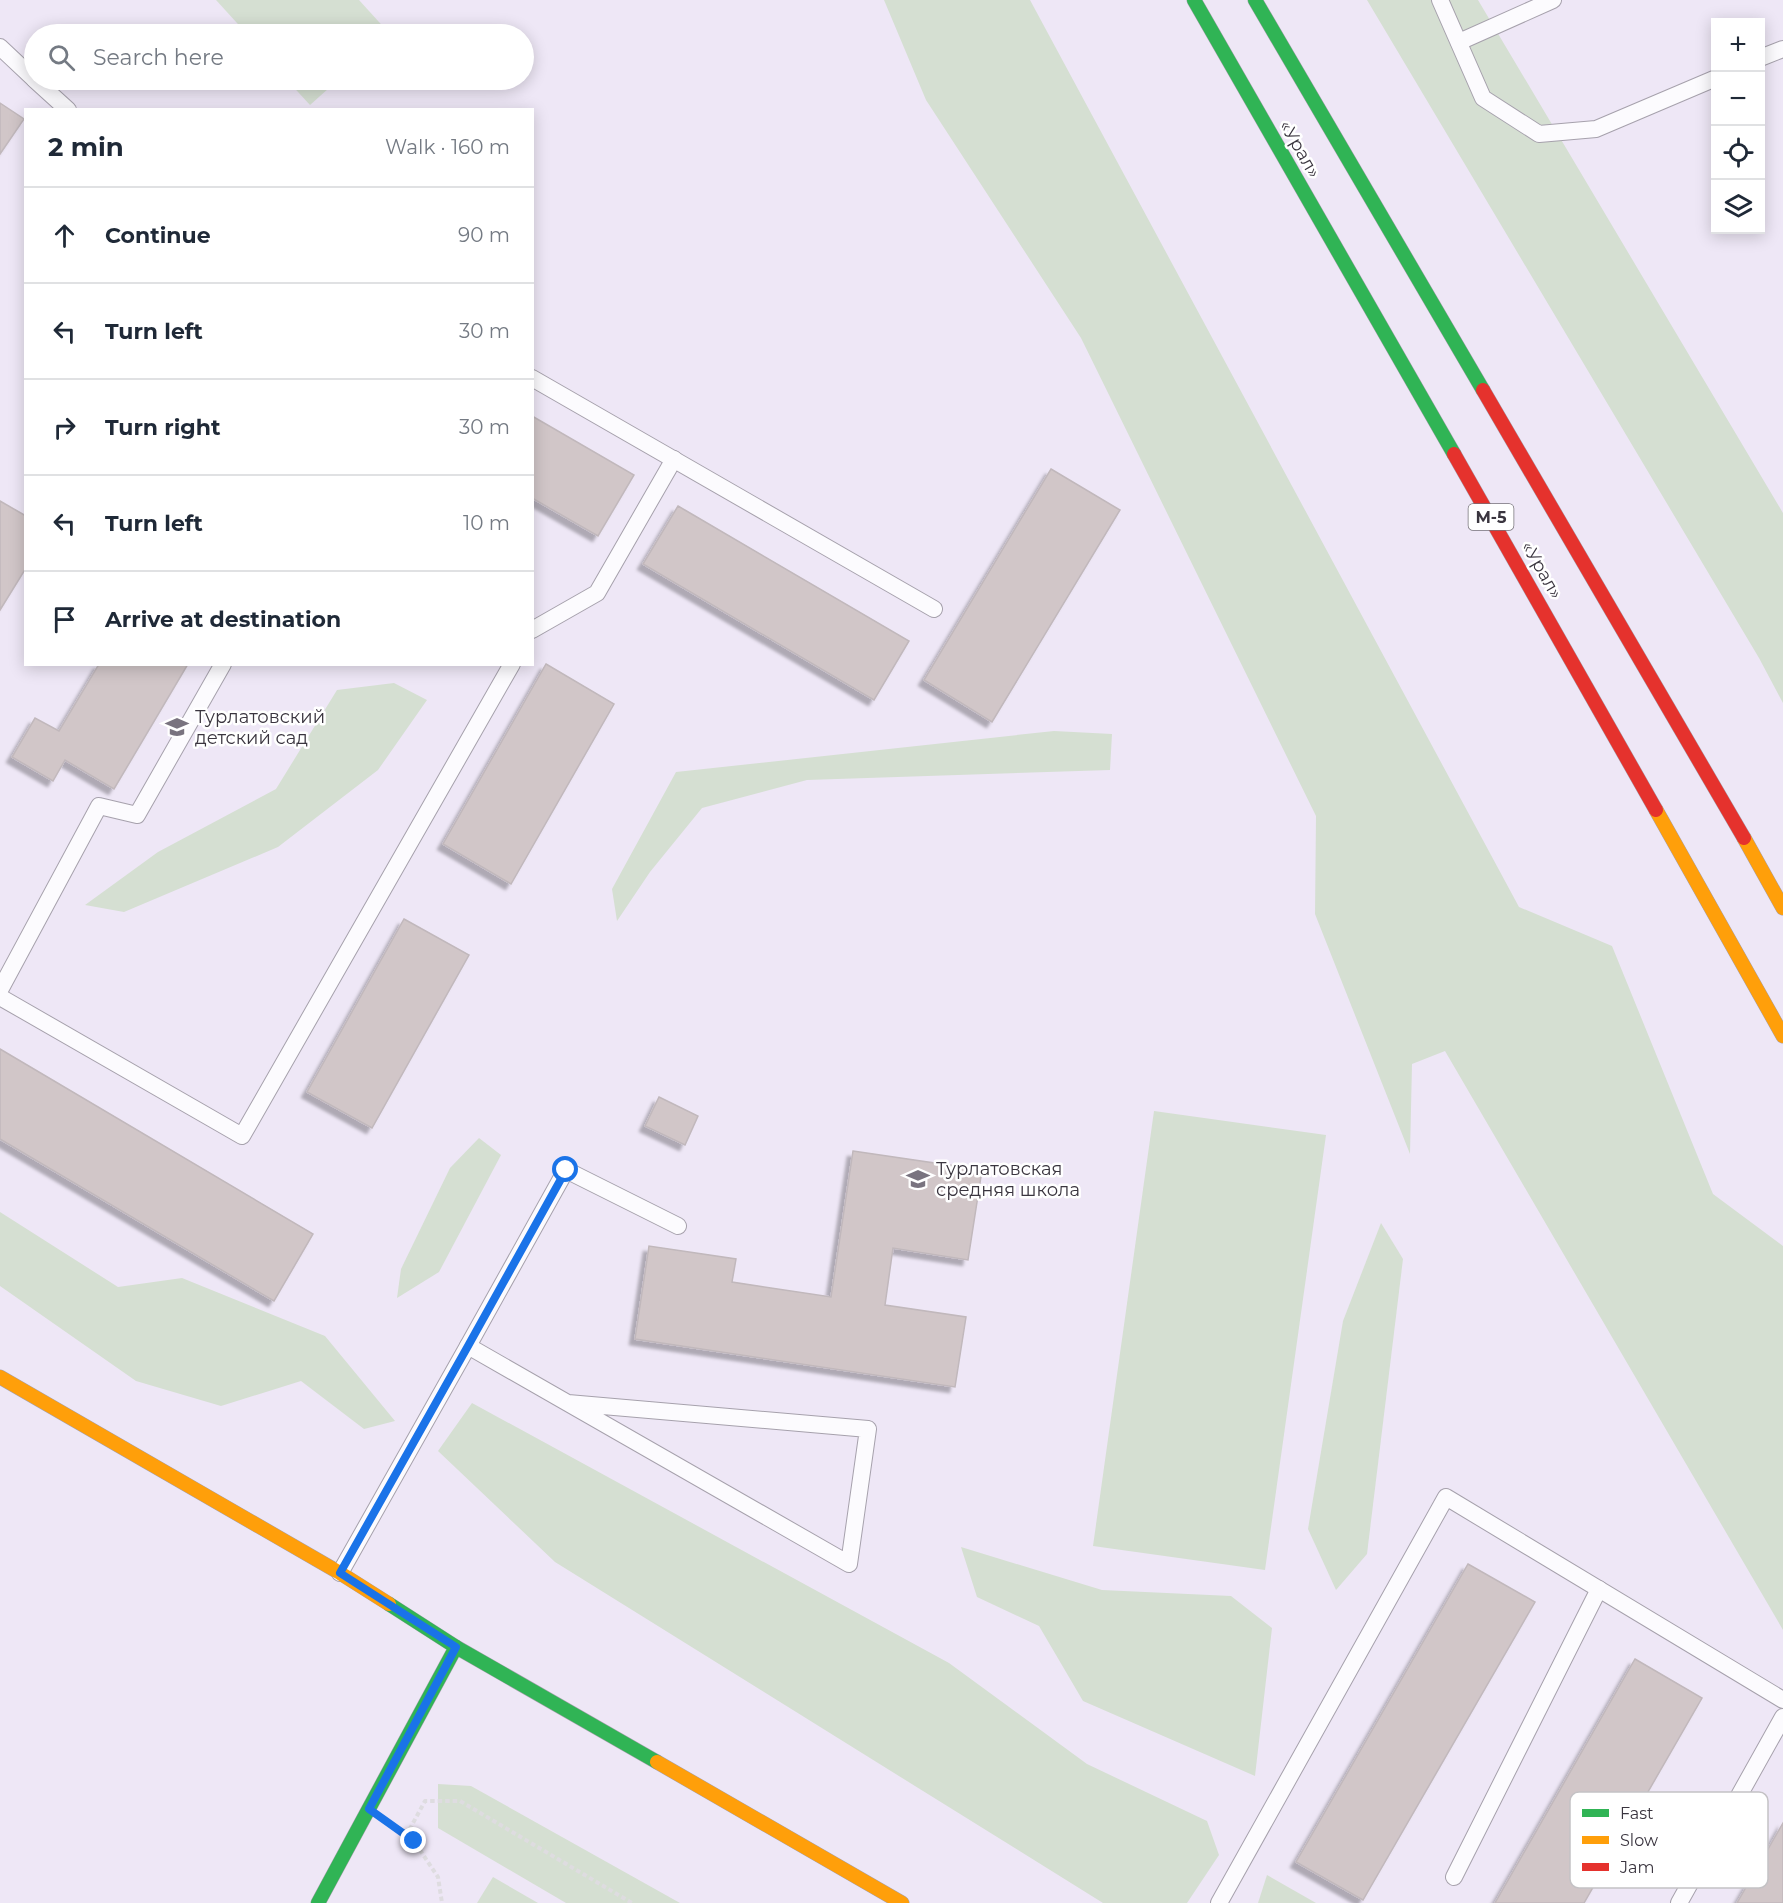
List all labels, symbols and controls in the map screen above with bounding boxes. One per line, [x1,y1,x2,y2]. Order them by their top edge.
map controls [1711,18,1765,234]
button: + [1711,18,1765,72]
search box [24,24,534,90]
icon: search [45,41,78,74]
text: Search here [93,44,224,71]
button: − [1711,72,1765,126]
street label: «Урал» [1275,116,1325,182]
button: locate [1711,126,1765,180]
text: 2 min [48,131,124,163]
text: Walk · 160 m [385,135,510,159]
button: layers [1711,180,1765,234]
icon: ahead [48,219,81,252]
text: Continue [105,222,211,249]
text: 90 m [458,223,510,247]
icon: left [48,315,81,348]
text: Turn left [105,318,203,345]
text: 30 m [459,319,510,343]
icon: right [48,411,81,444]
text: Turn right [105,414,220,441]
text: 30 m [459,415,510,439]
road number: М-5 [1468,504,1514,530]
icon: left [48,507,81,540]
text: Turn left [105,510,203,537]
text: 10 m [463,511,510,535]
street label: «Урал» [1517,537,1567,603]
icon: arrive [48,603,81,636]
text: Arrive at destination [105,606,341,633]
place label: Турлатовский детский сад [195,706,325,749]
school or university icon: Турлатовский детский сад [164,714,190,740]
route start [552,1156,578,1182]
place label: Турлатовская средняя школа [936,1158,1080,1201]
school or university icon: Турлатовская средняя школа [905,1166,931,1192]
legend [1570,1792,1768,1888]
text: Fast [1620,1804,1654,1823]
route end [400,1827,426,1853]
text: Slow [1620,1831,1658,1850]
text: Jam [1619,1858,1654,1877]

